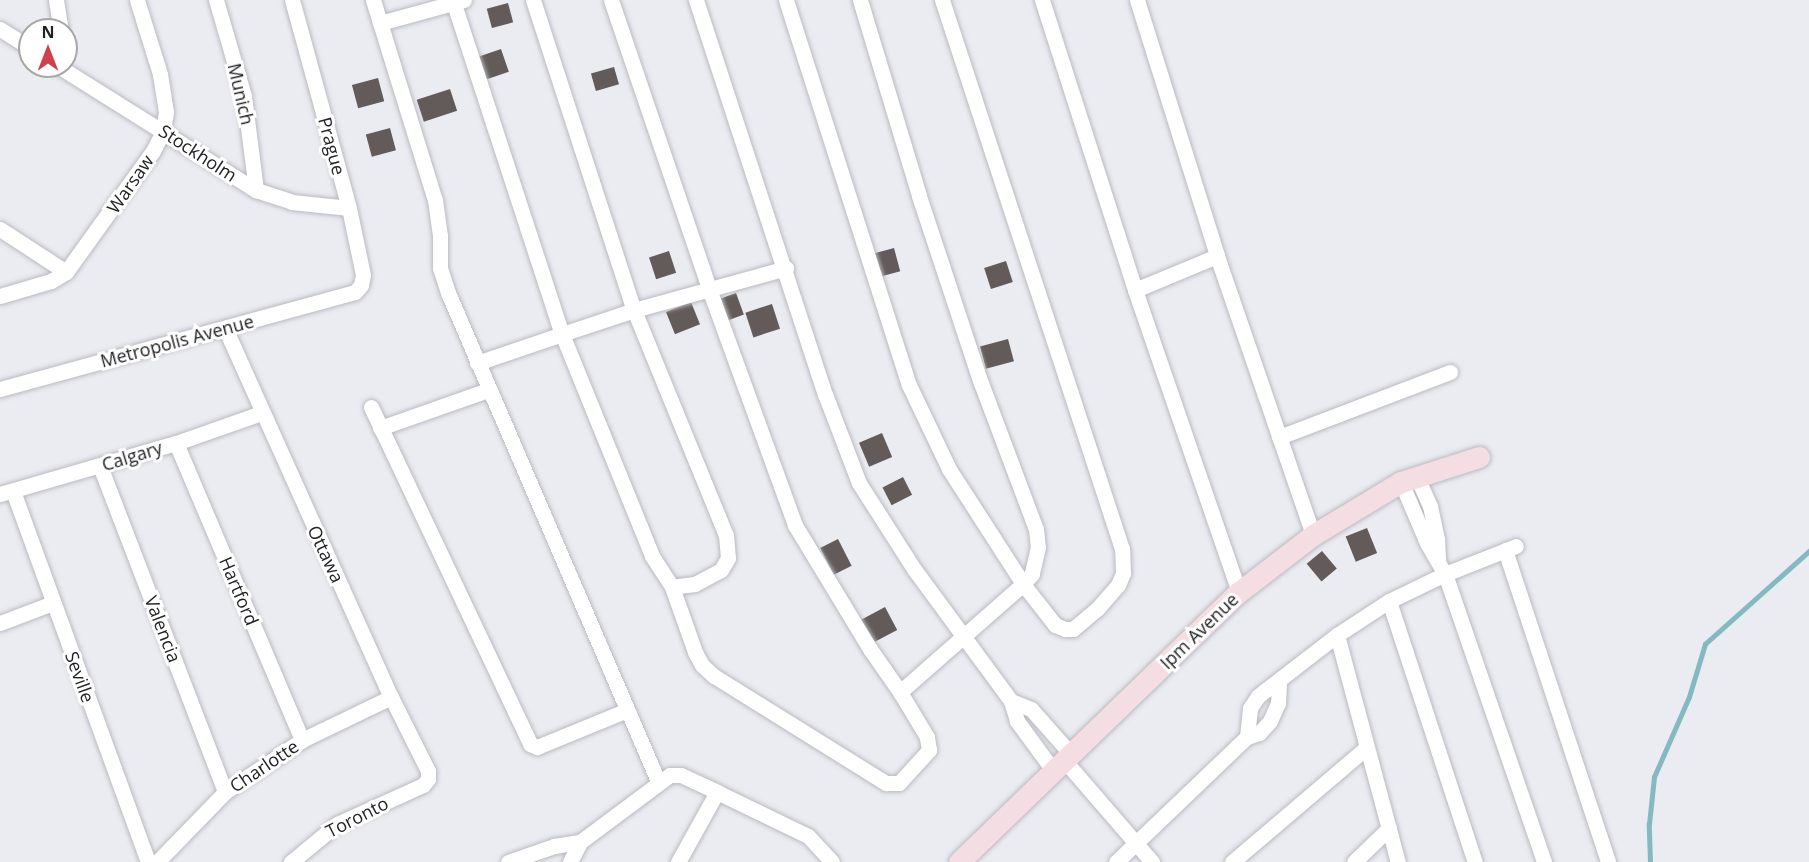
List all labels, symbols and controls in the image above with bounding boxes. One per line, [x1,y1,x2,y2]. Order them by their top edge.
north arrow [18,18,78,78]
text: N [41,21,55,43]
street label: Munich [223,61,259,127]
street label: Prague [314,115,350,177]
street label: Stockholm [155,120,241,186]
street label: Warsaw [102,151,158,217]
street label: Metropolis Avenue [98,310,256,372]
street label: Calgary [99,437,165,475]
street label: Ottawa [303,522,349,586]
street label: Hartford [215,554,263,628]
street label: Ipm Avenue [1156,588,1242,674]
street label: Valencia [140,593,186,665]
street label: Seville [61,649,99,705]
street label: Charlotte [226,735,302,797]
street label: Toronto [322,792,392,842]

